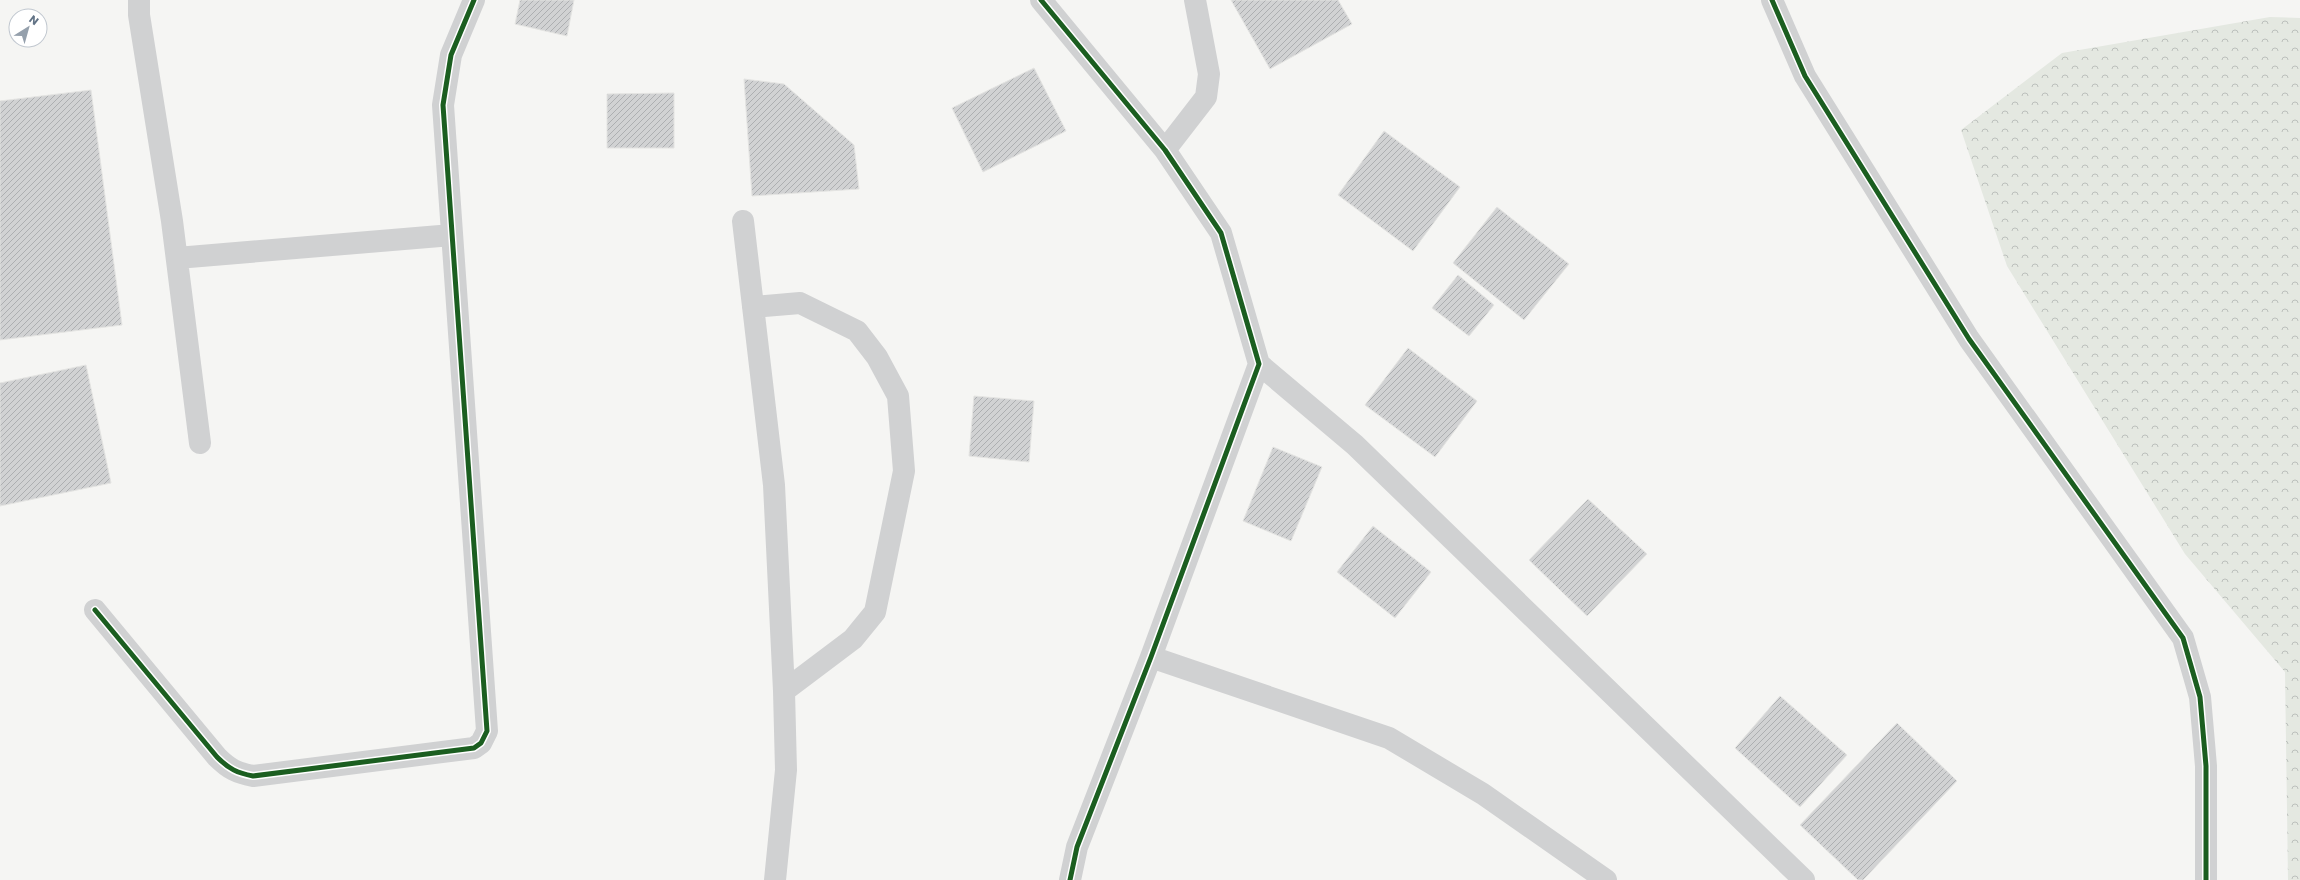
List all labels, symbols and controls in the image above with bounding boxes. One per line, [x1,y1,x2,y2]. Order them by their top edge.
north arrow [8,8,48,48]
text: N [26,11,42,29]

